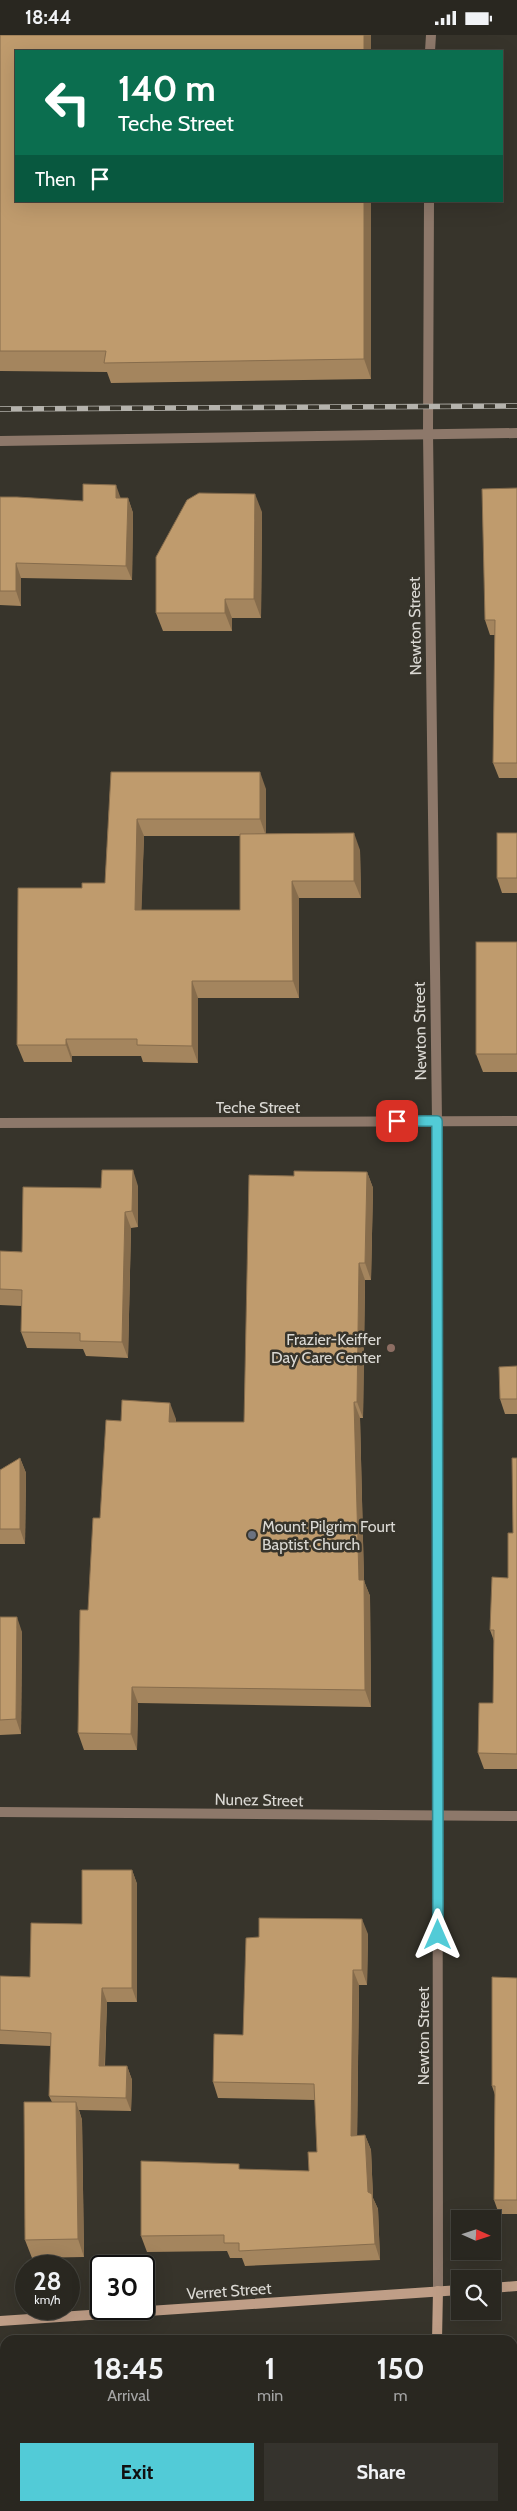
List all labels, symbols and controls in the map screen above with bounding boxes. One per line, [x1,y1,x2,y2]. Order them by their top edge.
text: 18:44 [25,6,71,29]
text: 140 m [118,67,216,110]
icon: left [35,70,100,135]
text: Teche Street [118,110,234,137]
icon: arrive [86,165,114,193]
text: Then [35,168,76,191]
street label: Newton Street [405,576,425,675]
street label: Newton Street [410,981,430,1080]
street label: Teche Street [216,1098,301,1117]
pin [376,1100,418,1142]
icon: arrive [383,1107,411,1135]
place label: Frazier-Keiffer Day Care Center [271,1330,382,1367]
marker: Frazier-Keiffer Day Care Center [385,1342,397,1354]
place label: Mount Pilgrim Fourt Baptist Church [262,1517,396,1554]
marker: Mount Pilgrim Fourt Baptist Church [246,1529,258,1541]
street label: Nunez Street [214,1790,304,1810]
position arrow [411,1908,463,1960]
street label: Newton Street [414,1986,433,2085]
north arrow [451,2210,501,2260]
map controls [451,2210,501,2320]
speed limit sign: 30 [90,2255,155,2320]
text: 28 [33,2266,62,2296]
button: search [451,2270,501,2320]
street label: Verret Street [186,2279,273,2303]
text: km/h [34,2292,61,2307]
text: 18:45 [93,2350,164,2387]
text: 1 [265,2350,276,2387]
text: 150 [376,2350,425,2387]
text: Arrival [107,2386,150,2405]
text: min [257,2386,283,2405]
text: m [394,2386,408,2405]
button: Exit [20,2443,254,2501]
button: Share [264,2443,498,2501]

